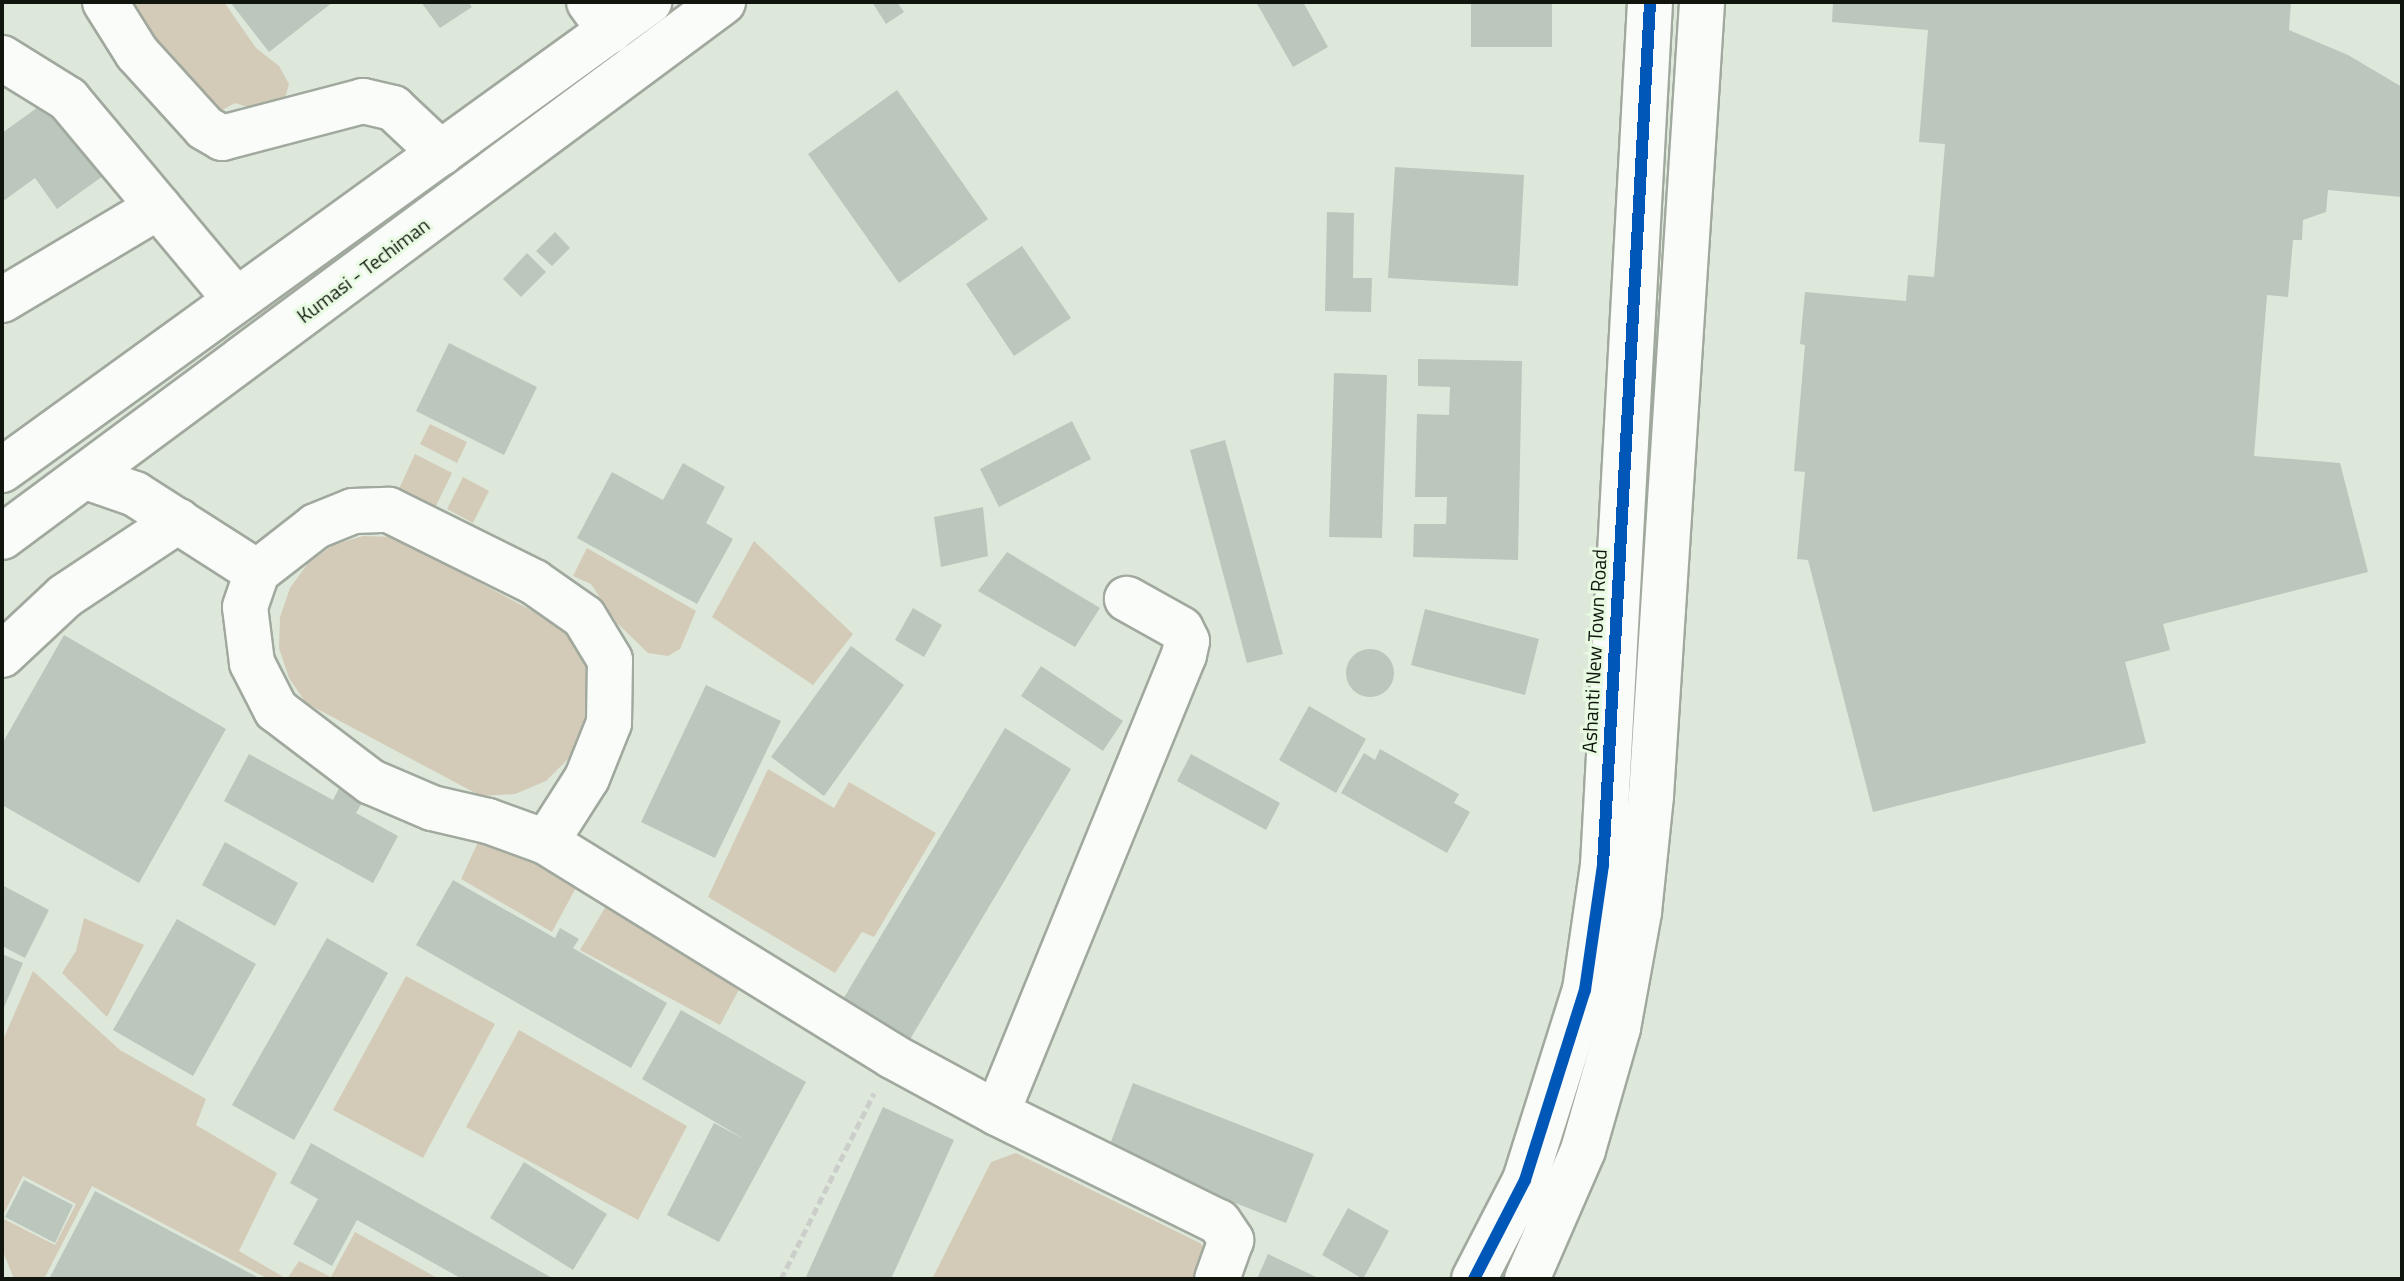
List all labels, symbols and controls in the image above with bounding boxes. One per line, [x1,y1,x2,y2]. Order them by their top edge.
street label: Kumasi - Techiman [292,212,434,328]
street label: Ashanti New Town Road [1577,548,1611,754]

